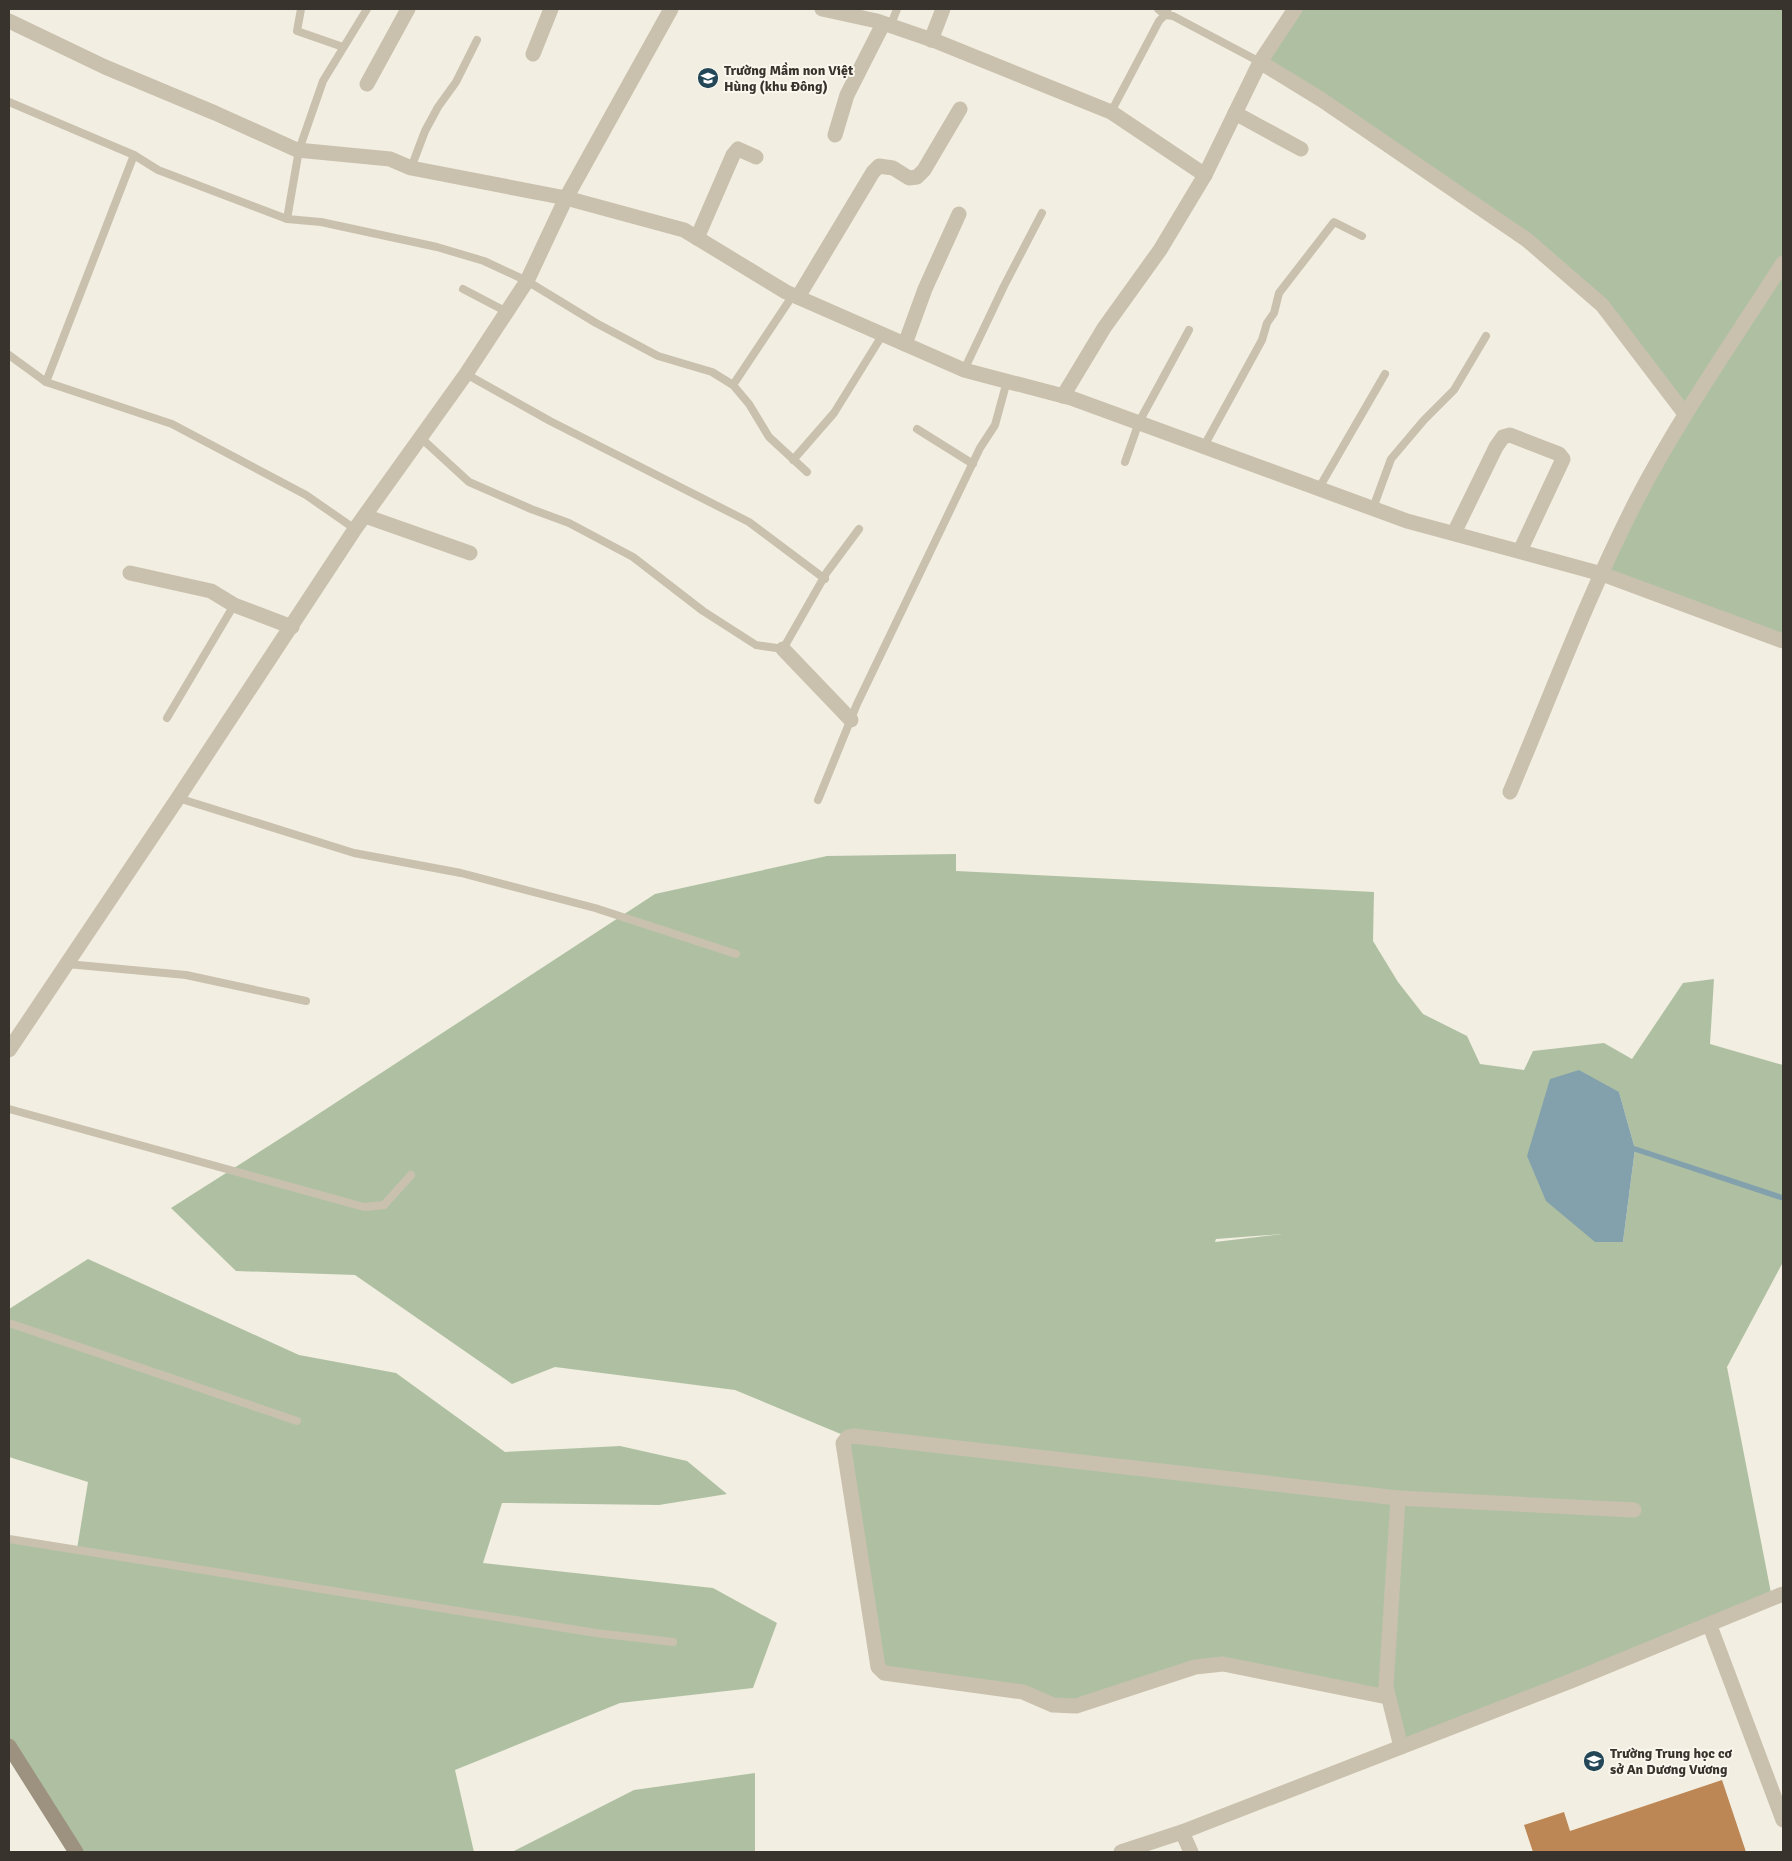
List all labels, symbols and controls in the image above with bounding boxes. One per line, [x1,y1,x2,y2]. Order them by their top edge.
place label: Trường Mầm non Việt Hùng (khu Đông) [724,62,854,95]
school or university icon: Trường Mầm non Việt Hùng (khu Đông) [696,66,720,90]
place label: Trường Trung học cơ sở An Dương Vương [1610,1745,1733,1778]
school or university icon: Trường Trung học cơ sở An Dương Vương [1582,1749,1606,1773]

